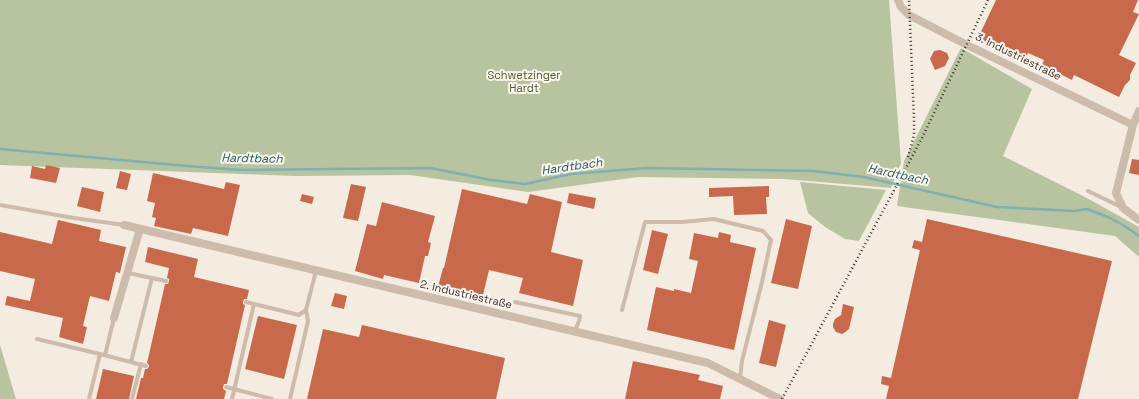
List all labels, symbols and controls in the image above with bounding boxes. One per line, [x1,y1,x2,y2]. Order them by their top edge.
street label: 3. Industriestraße [973,30,1063,84]
park label: Schwetzinger Hardt [488,69,560,95]
water label: Hardtbach [221,151,283,167]
water label: Hardtbach [541,156,603,178]
water label: Hardtbach [867,162,929,188]
street label: 2. Industriestraße [419,278,513,312]

